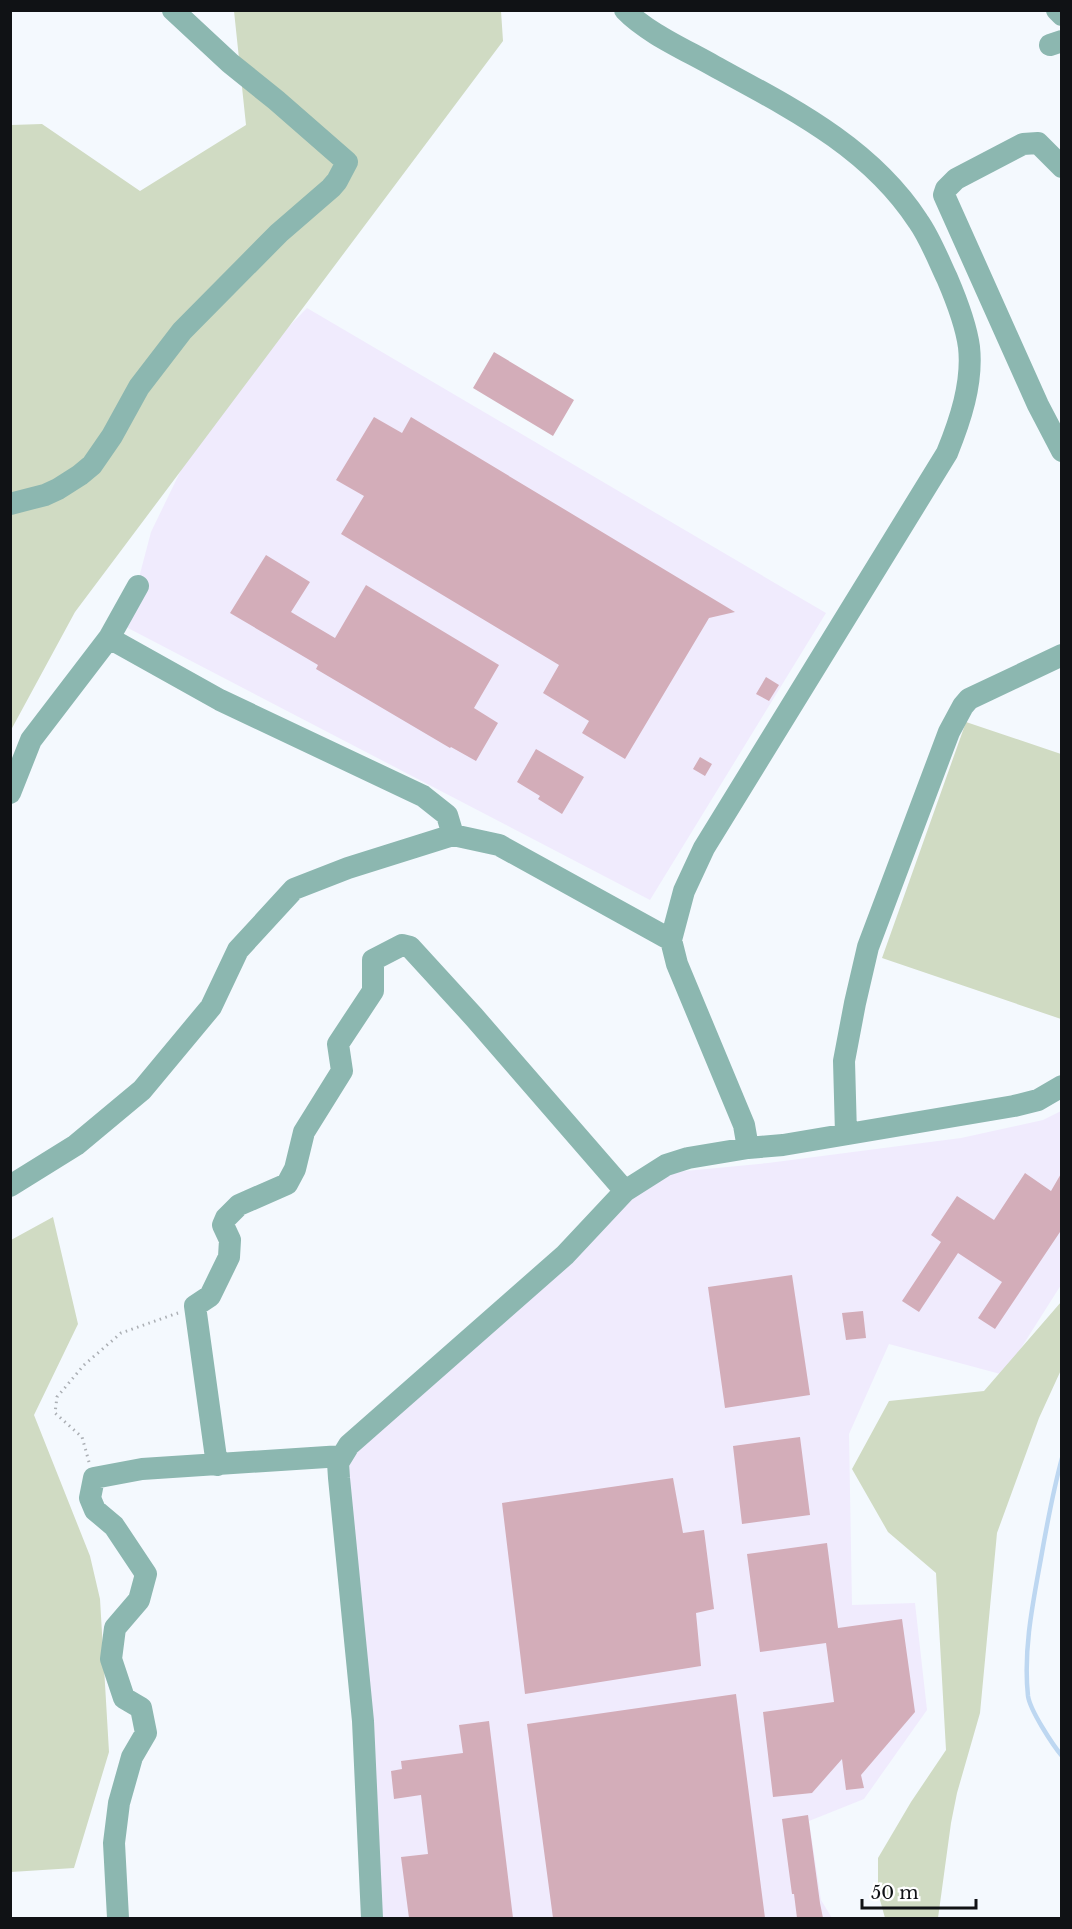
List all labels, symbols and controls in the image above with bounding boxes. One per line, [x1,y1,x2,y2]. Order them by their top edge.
scale bar [862,1872,976,1910]
text: 50 m [871,1882,919,1904]

